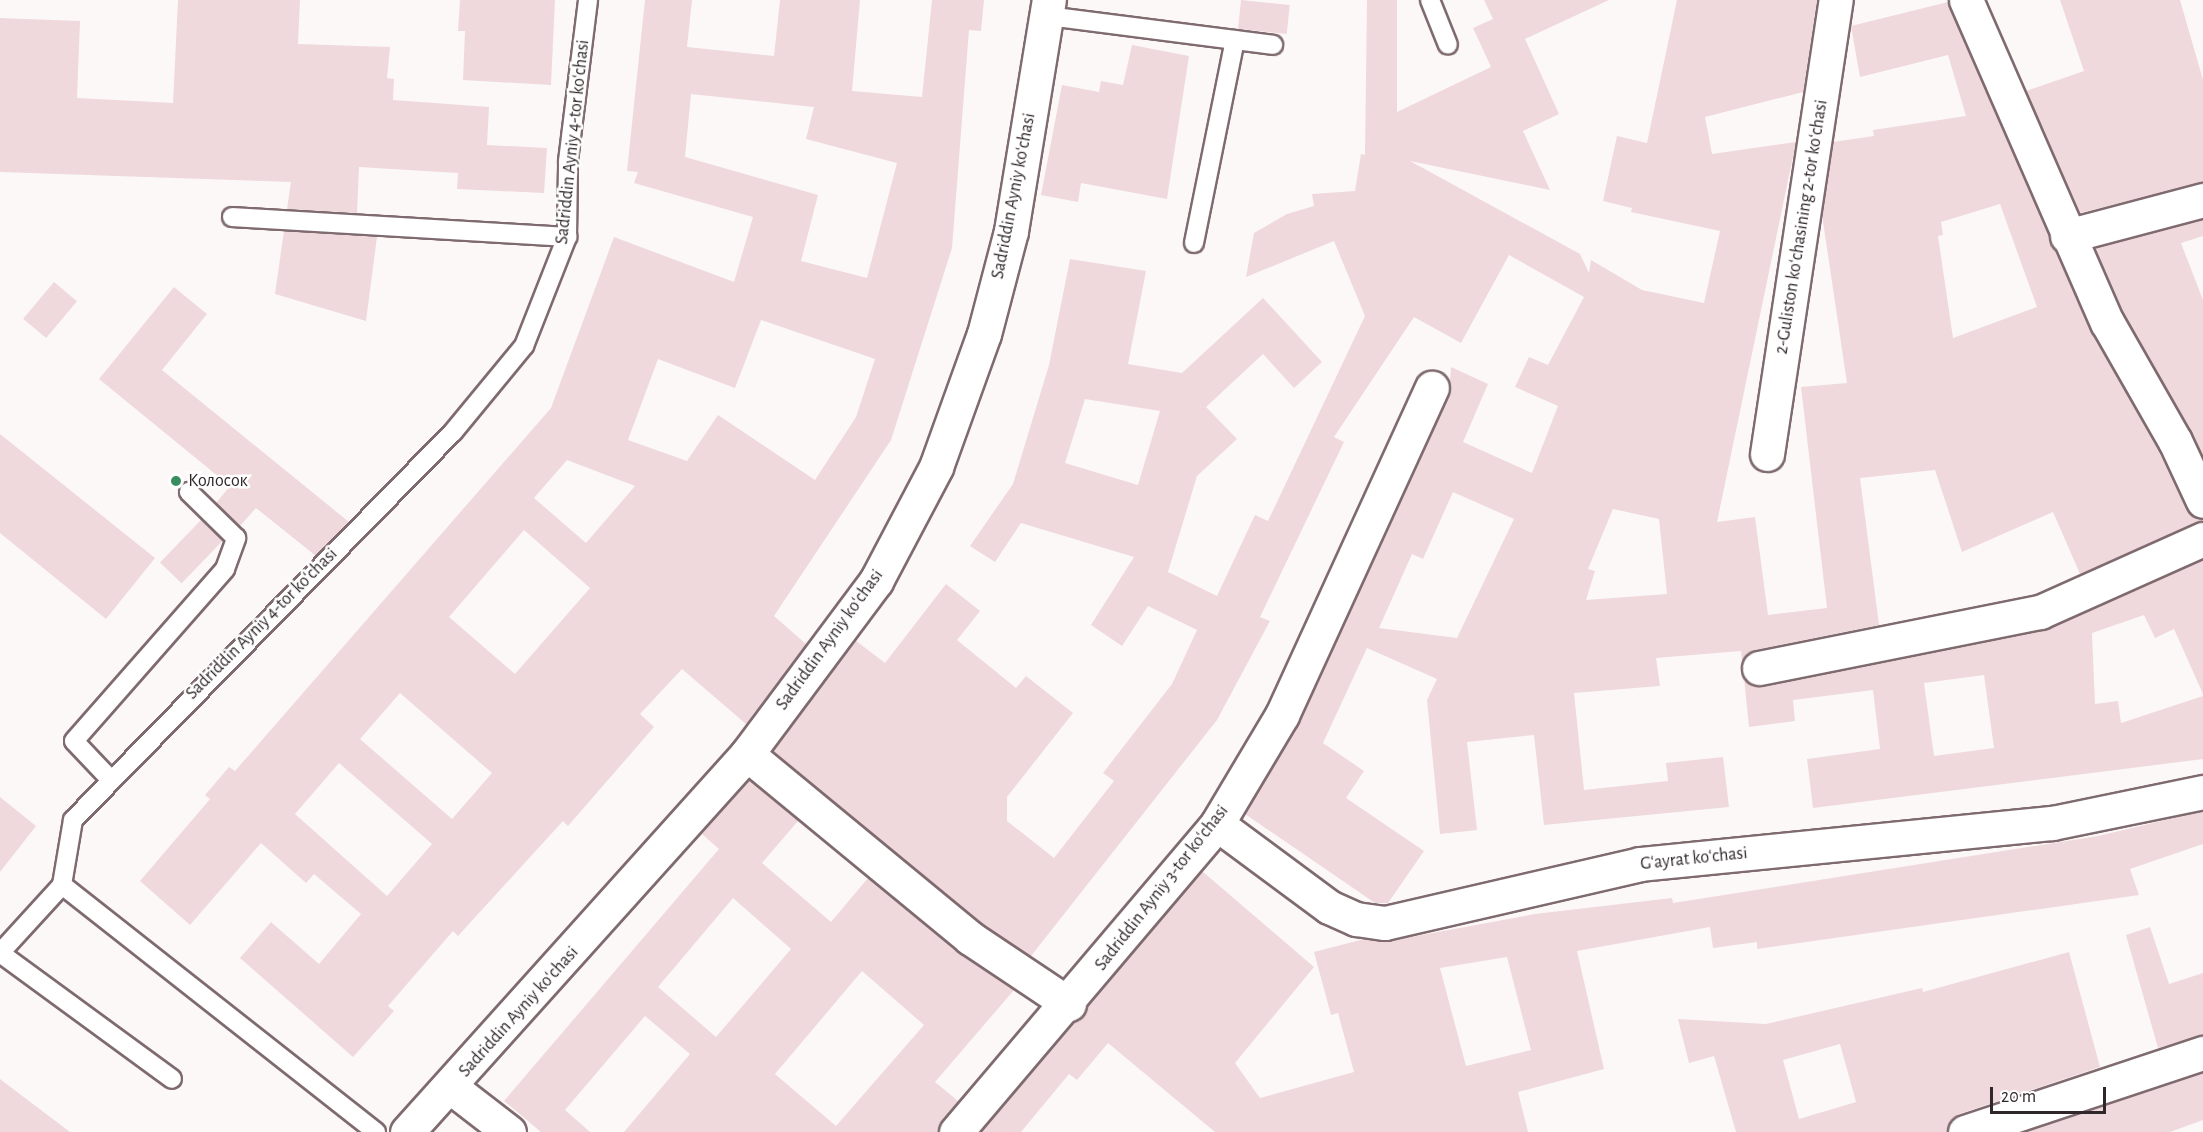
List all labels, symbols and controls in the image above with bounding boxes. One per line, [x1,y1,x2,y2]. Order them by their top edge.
street label: Sadriddin Ayniy 4-tor koʻchasi [552,39,594,245]
street label: 2-Guliston koʻchasining 2-tor koʻchasi [1771,98,1833,356]
street label: Sadriddin Ayniy koʻchasi [987,111,1041,281]
place label: Колосок [188,470,248,492]
marker: Колосок [169,474,183,488]
street label: Sadriddin Ayniy 4-tor koʻchasi [182,544,342,704]
street label: Sadriddin Ayniy koʻchasi [772,565,888,715]
street label: Sadriddin Ayniy 3-tor koʻchasi [1091,801,1233,975]
street label: Gʻayrat koʻchasi [1639,843,1749,875]
street label: Sadriddin Ayniy koʻchasi [455,942,583,1082]
scale bar [1993,1075,2108,1113]
text: 20 m [2001,1088,2036,1106]

